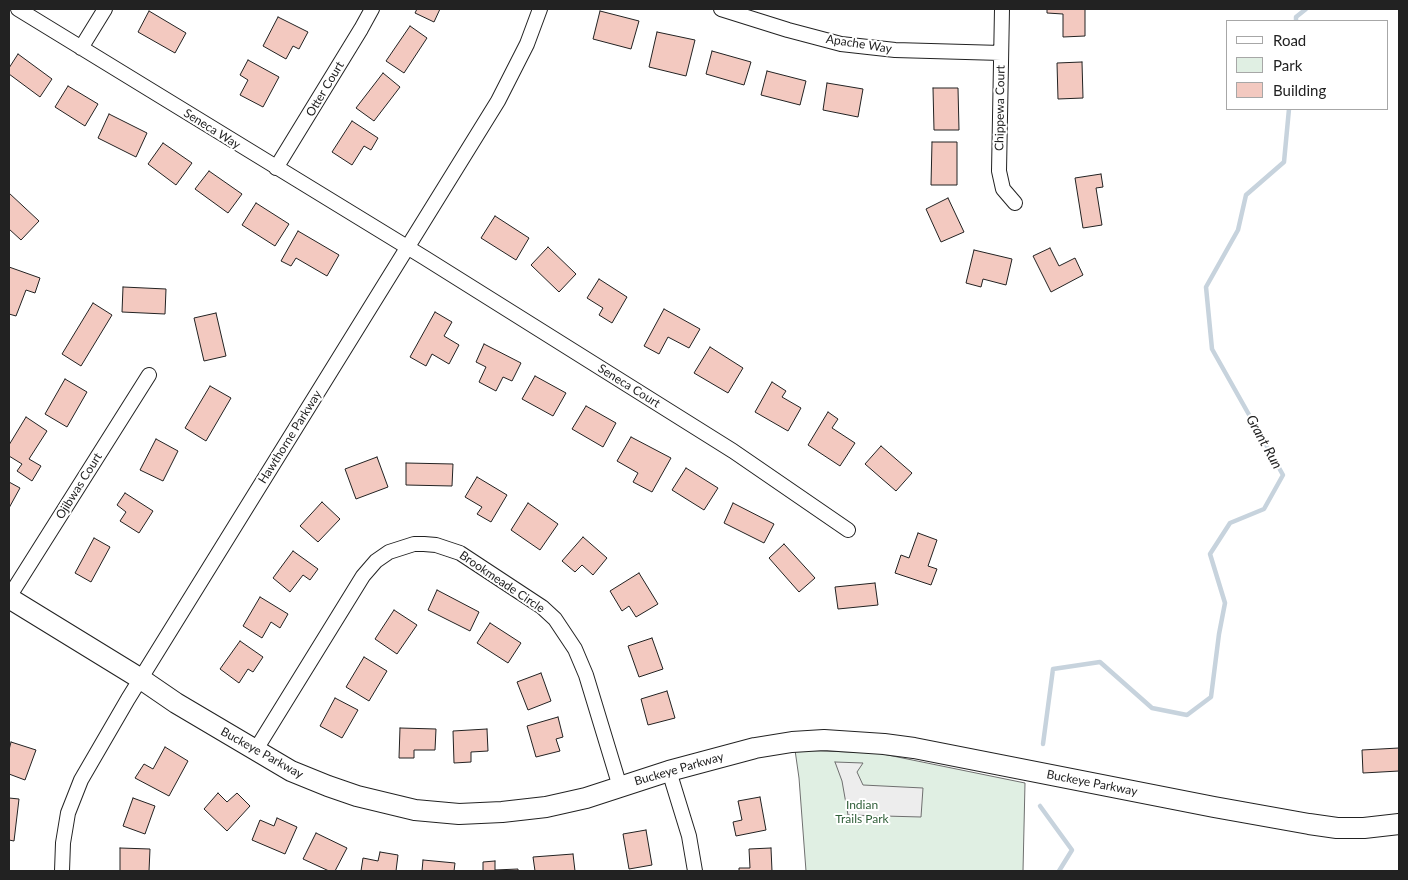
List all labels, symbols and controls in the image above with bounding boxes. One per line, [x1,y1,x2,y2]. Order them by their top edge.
legend [1226,20,1388,110]
text: Road [1273,31,1306,49]
street label: Apache Way [825,32,893,56]
text: Park [1273,56,1302,74]
street label: Otter Court [303,59,347,119]
street label: Chippewa Court [992,65,1008,151]
text: Building [1273,81,1326,99]
street label: Seneca Way [181,106,243,152]
street label: Seneca Court [595,361,663,411]
street label: Hawthorne Parkway [255,388,325,486]
water label: Grant Run [1242,412,1286,472]
street label: Ojibwas Court [53,450,105,522]
street label: Brookmeade Circle [457,548,547,616]
street label: Buckeye Parkway [218,724,306,782]
street label: Buckeye Parkway [633,749,725,789]
street label: Buckeye Parkway [1045,767,1139,799]
park label: Indian Trails Park [835,798,889,826]

